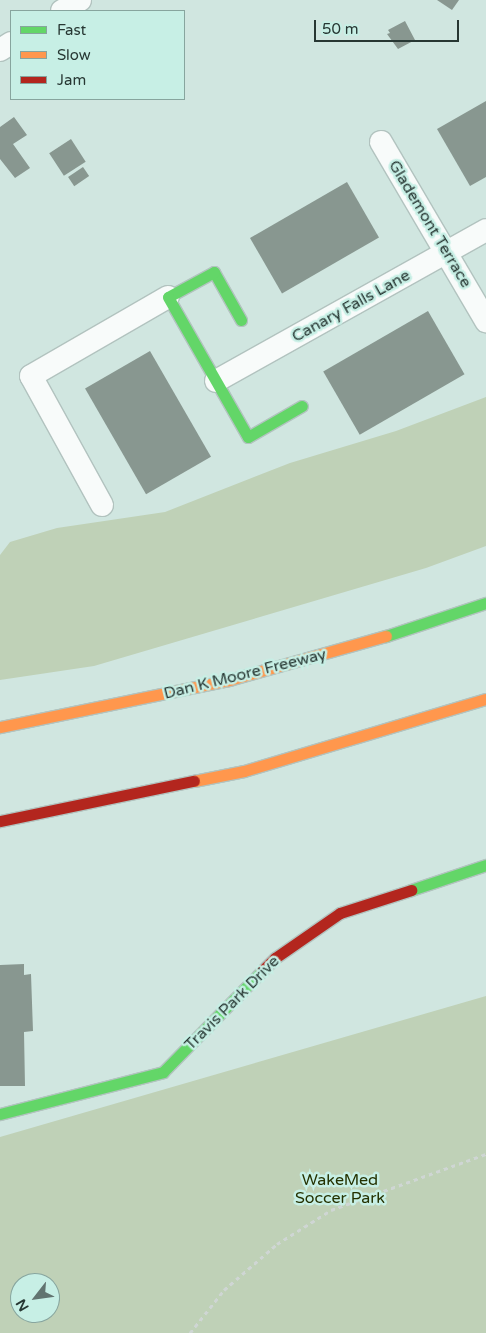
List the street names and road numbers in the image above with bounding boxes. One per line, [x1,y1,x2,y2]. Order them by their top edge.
street label: Glademont Terrace [384,157,476,291]
street label: Canary Falls Lane [289,266,413,346]
street label: Dan K Moore Freeway [162,645,328,703]
street label: Travis Park Drive [181,952,283,1054]

